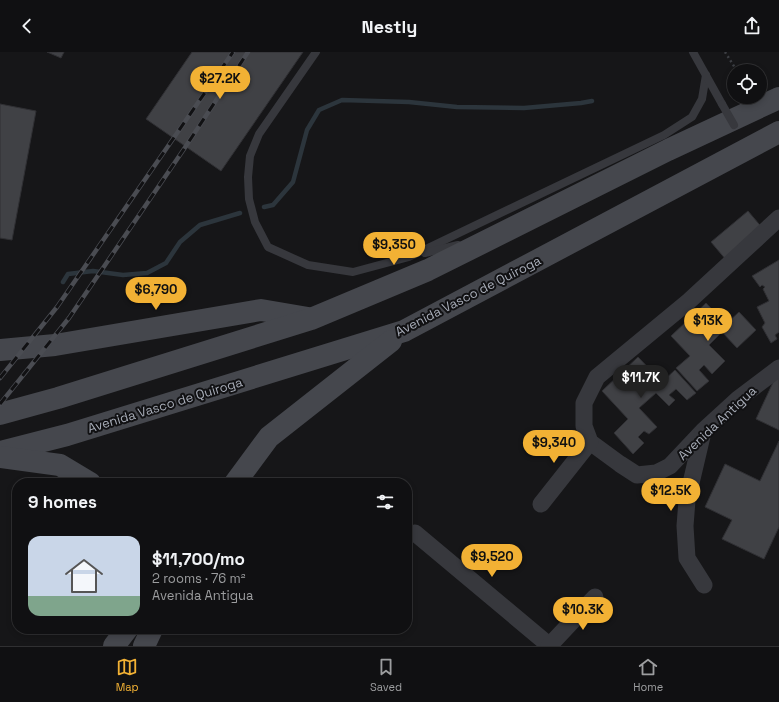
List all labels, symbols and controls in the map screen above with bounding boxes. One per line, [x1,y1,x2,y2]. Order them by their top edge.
icon: back [16,15,38,37]
text: Nestly [362,15,417,38]
icon: share [741,15,763,37]
map controls [727,64,767,104]
button: locate [727,64,767,104]
pin: $27.2K [187,66,253,100]
text: $27.2K [199,70,241,87]
pin: $9,350 [361,232,427,266]
text: $9,350 [372,236,416,253]
street label: Avenida Vasco de Quiroga [392,252,544,340]
pin: $6,790 [123,277,189,311]
text: $6,790 [135,281,177,298]
pin: $13K [684,308,732,342]
text: $13K [693,312,723,329]
pin: $11.7K [608,365,674,399]
text: $11.7K [622,369,660,386]
street label: Avenida Vasco de Quiroga [85,373,245,437]
street label: Avenida Antigua [674,382,760,464]
pin: $9,340 [521,430,587,464]
text: $9,340 [532,434,576,451]
pin: $12.5K [638,478,704,512]
text: $12.5K [650,482,692,499]
text: 9 homes [28,491,97,513]
icon: filters [374,491,396,513]
pin: $9,520 [459,544,525,578]
text: $11,700/mo [152,548,245,570]
text: $9,520 [470,548,514,565]
icon: home [60,552,108,600]
text: 2 rooms · 76 m² [152,570,246,587]
text: Avenida Antigua [152,587,253,604]
pin: $10.3K [550,597,616,631]
text: $10.3K [562,601,604,618]
tab: Map [116,656,139,694]
tab: Saved [370,656,402,694]
tab: Home [633,656,663,694]

